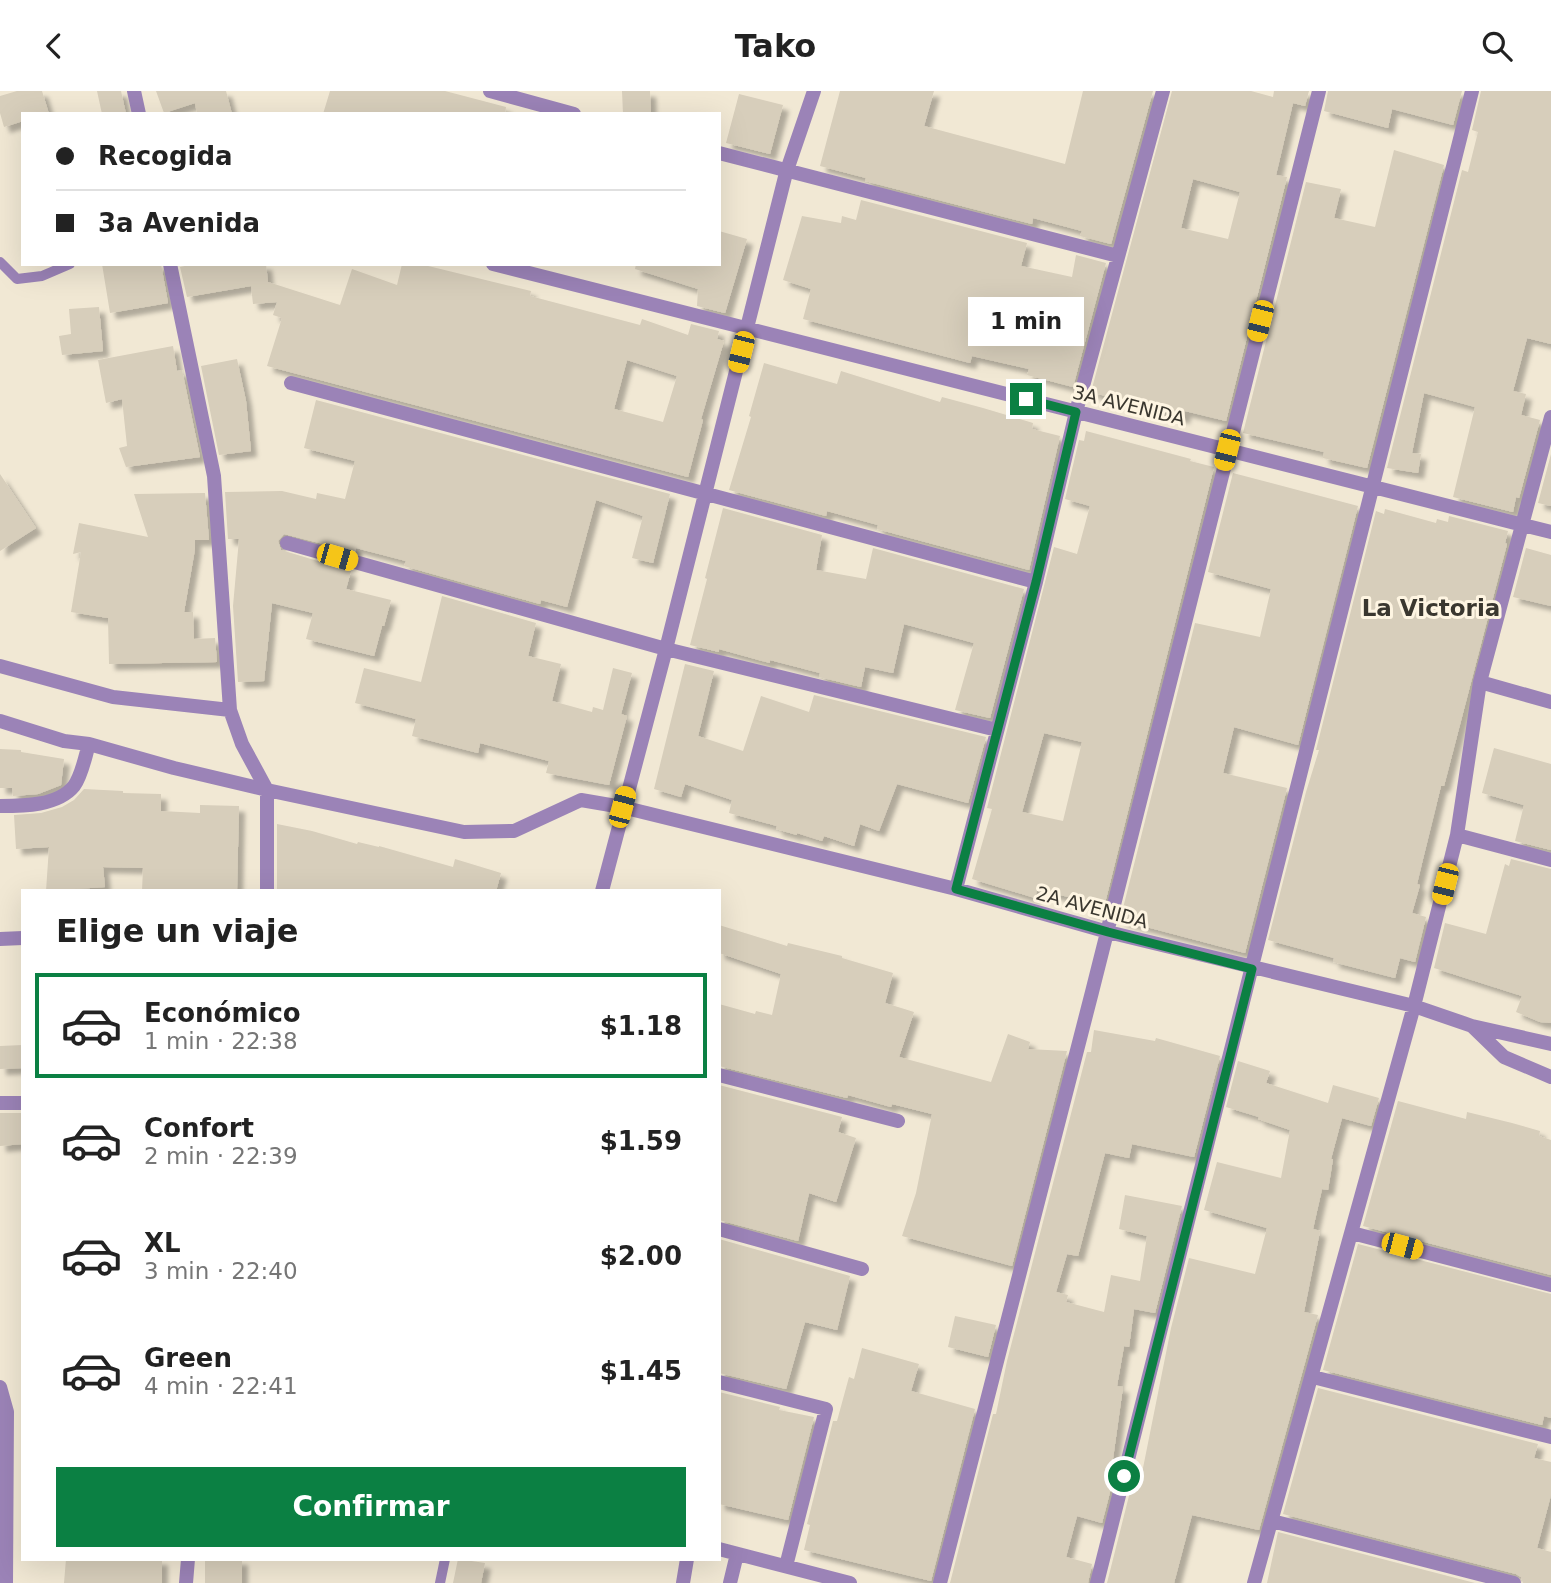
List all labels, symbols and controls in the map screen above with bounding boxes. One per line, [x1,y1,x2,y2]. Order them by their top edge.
icon: back [35,27,73,65]
text: Tako [735,27,816,65]
icon: search [1478,27,1516,65]
text: Recogida [98,141,233,171]
text: 3a Avenida [98,208,260,238]
callout: 1 min [968,297,1084,347]
car [1245,298,1276,344]
text: 1 min [990,308,1062,334]
car [726,329,757,375]
street label: 3A AVENIDA [1071,380,1187,430]
route end [1010,383,1042,415]
car [1212,427,1243,473]
car [314,541,361,573]
district label: La Victoria [1362,595,1500,621]
car [607,784,638,830]
car [1430,861,1461,907]
street label: 2A AVENIDA [1034,881,1150,933]
text: Elige un viaje [56,912,298,950]
icon: car [60,994,123,1057]
text: Económico [144,998,301,1028]
text: $1.18 [600,1011,682,1041]
text: 1 min · 22:38 [144,1028,298,1054]
icon: car [60,1109,123,1172]
text: Confort [144,1113,254,1143]
text: $1.59 [600,1126,682,1156]
text: 2 min · 22:39 [144,1143,298,1169]
icon: car [60,1224,123,1287]
text: XL [144,1228,181,1258]
car [1379,1230,1426,1262]
text: $2.00 [600,1241,682,1271]
text: 3 min · 22:40 [144,1258,298,1284]
icon: car [60,1339,123,1402]
text: Green [144,1343,232,1373]
text: $1.45 [600,1356,682,1386]
text: 4 min · 22:41 [144,1373,298,1399]
route start [1108,1460,1140,1492]
button: Confirmar [56,1467,686,1547]

